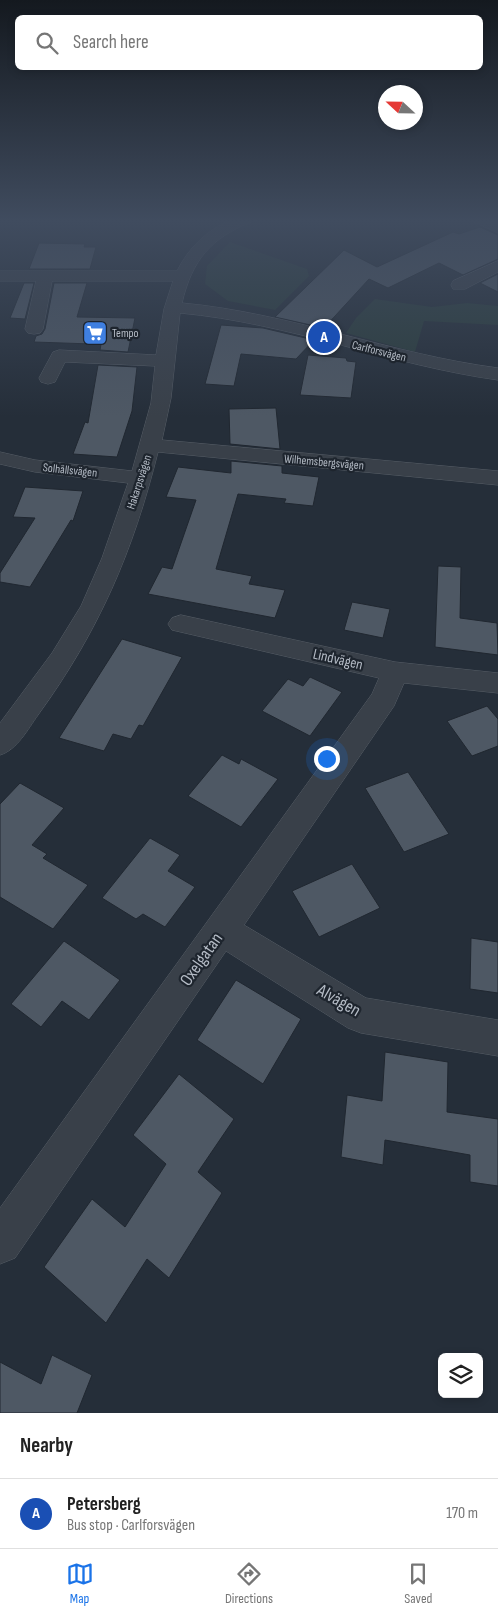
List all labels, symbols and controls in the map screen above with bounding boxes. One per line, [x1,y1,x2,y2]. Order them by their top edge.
search box [15,15,483,70]
icon: search [33,29,61,57]
text: Search here [73,31,149,54]
north arrow [378,85,423,130]
pin: A [308,318,340,356]
supermarket icon: Tempo [82,320,108,346]
place label: Tempo [112,326,139,341]
street label: Carlforsvägen [350,338,408,365]
street label: Wilhemsbergsvägen [283,452,364,473]
street label: Hakarpsvägen [124,453,155,511]
street label: Solhällsvägen [42,460,98,481]
street label: Lindvägen [311,645,365,674]
your location [314,746,340,772]
street label: Oxelgatan [176,929,227,990]
street label: Alvägen [312,979,364,1021]
map controls [438,1353,483,1398]
button: layers [438,1353,483,1398]
text: Nearby [20,1433,73,1458]
text: Petersberg [67,1493,141,1516]
text: A [32,1504,40,1523]
text: 170 m [446,1504,478,1523]
text: Bus stop · Carlforsvägen [67,1516,195,1535]
tab: Map [66,1560,94,1607]
tab: Directions [225,1560,273,1607]
tab: Saved [404,1560,432,1607]

